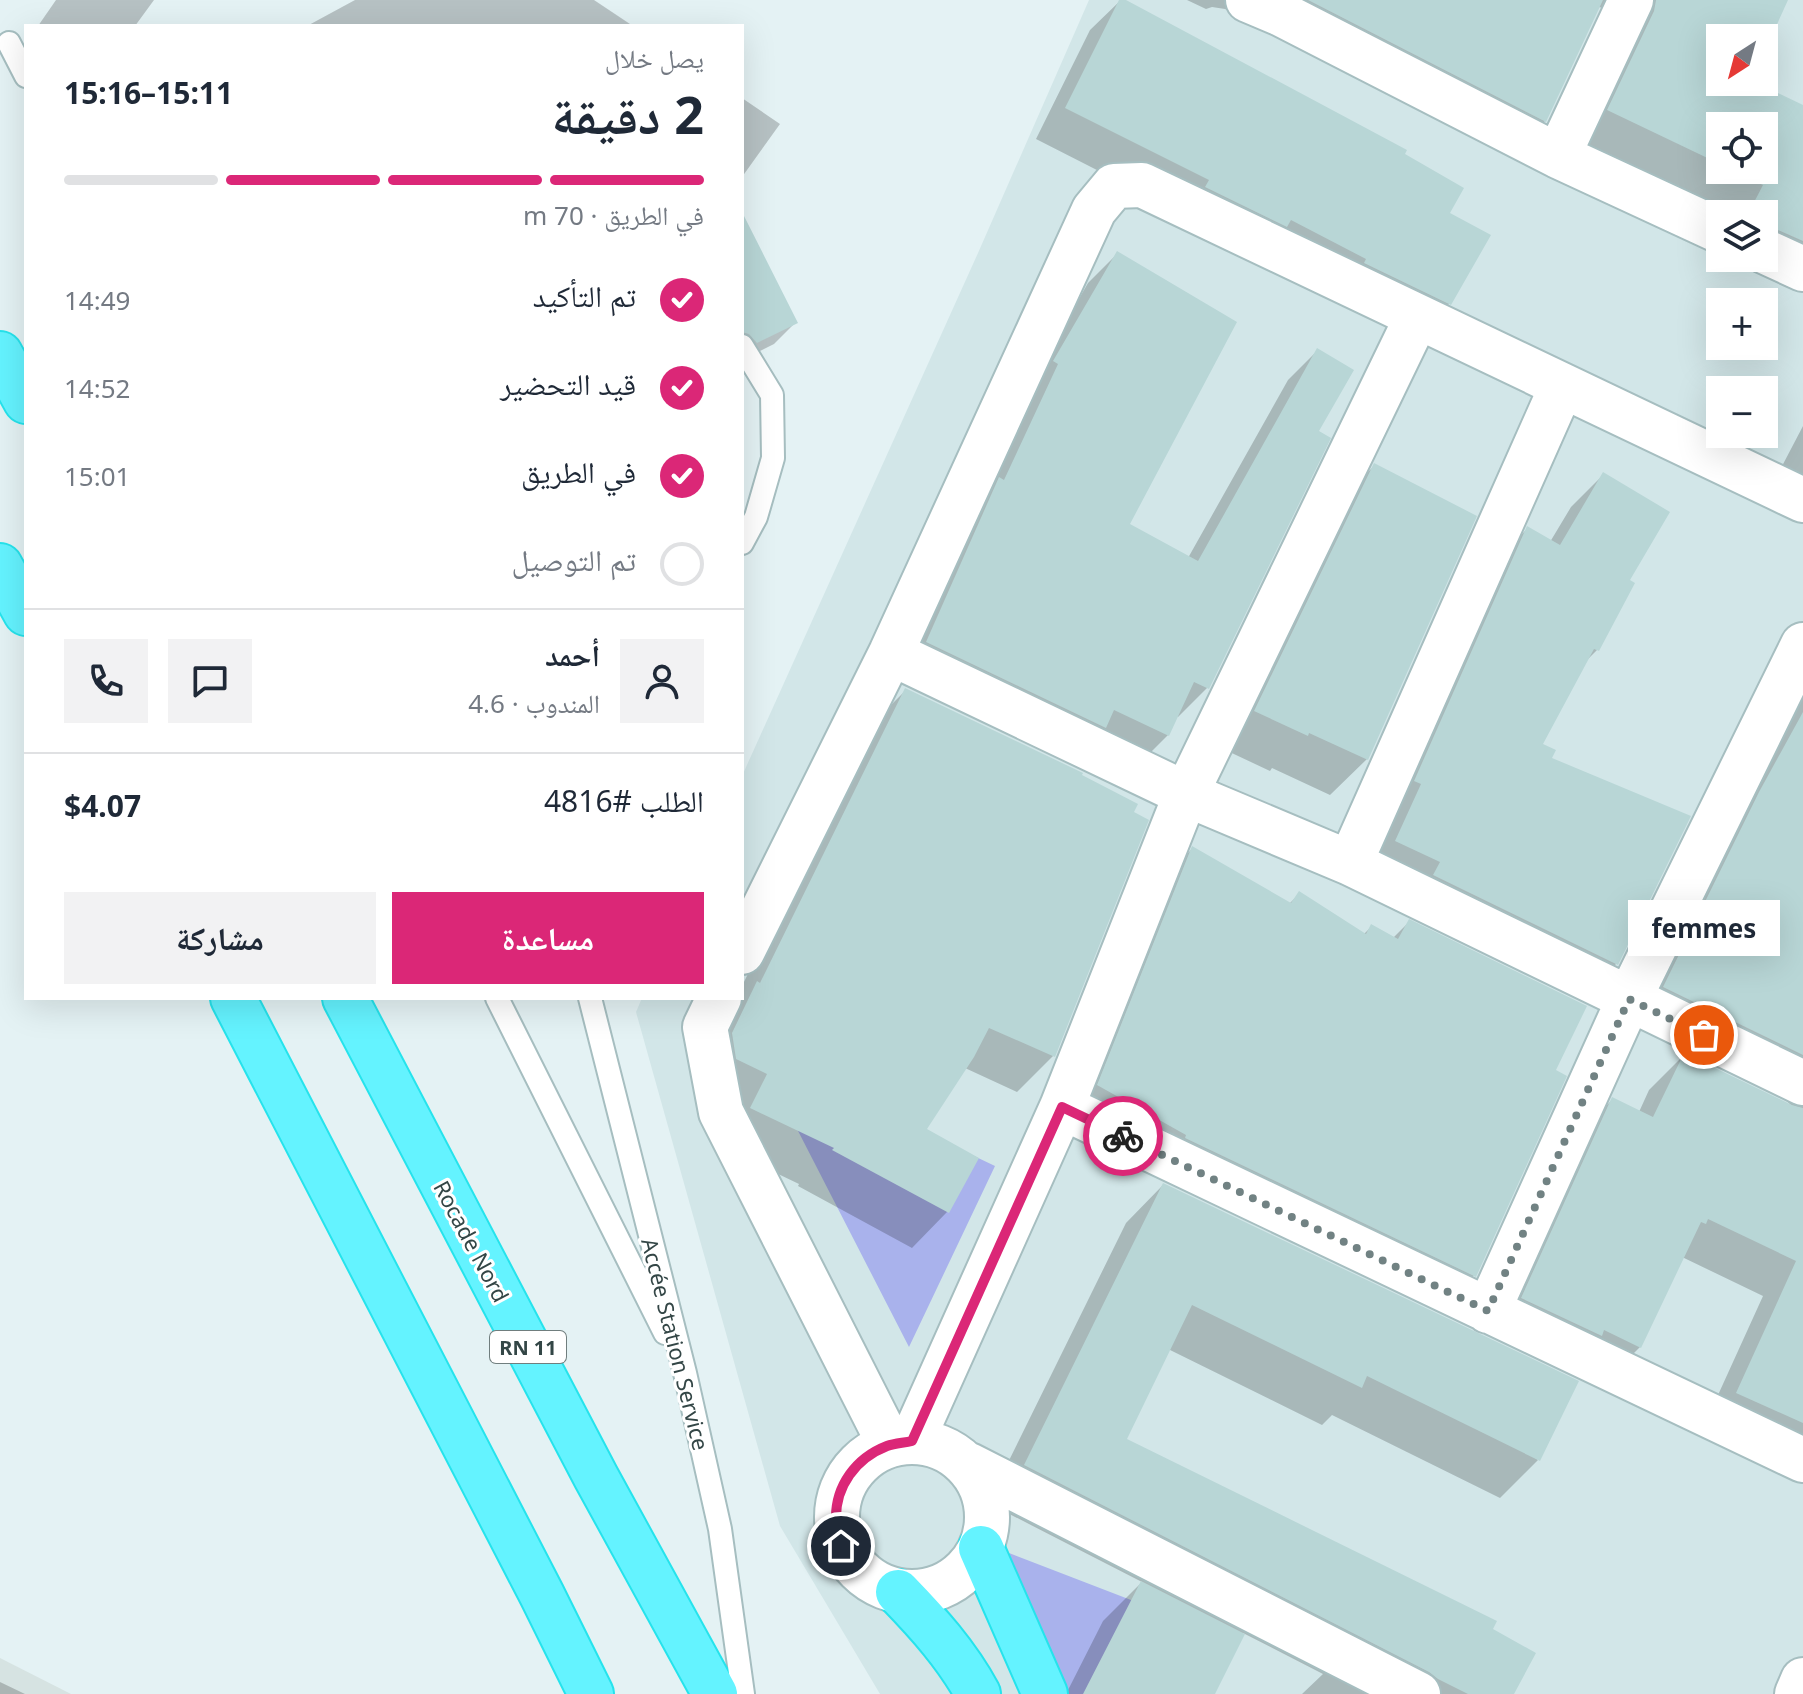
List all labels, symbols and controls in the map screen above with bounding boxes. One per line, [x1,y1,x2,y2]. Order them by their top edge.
north arrow [1706,24,1778,96]
map controls [1706,24,1778,448]
text: يصل خلال [605,40,704,76]
text: 15:11–15:16 [64,72,233,113]
text: 2 دقيقة [552,78,704,149]
button: locate [1706,112,1778,184]
text: في الطريق · 70 m [523,197,704,233]
button: layers [1706,200,1778,272]
text: تم التأكيد [533,275,636,316]
icon: check [660,278,704,322]
text: 14:49 [64,282,130,318]
button: + [1706,288,1778,360]
text: قيد التحضير [500,363,636,404]
icon: check [660,366,704,410]
text: 14:52 [64,370,130,406]
button: − [1706,376,1778,448]
text: في الطريق [521,451,636,492]
icon: check [660,454,704,498]
text: 15:01 [64,458,130,494]
text: تم التوصيل [512,539,636,580]
text: أحمد [545,634,600,675]
button: phone [64,639,148,723]
button: chat [168,639,252,723]
button: person [620,639,704,723]
text: المندوب · 4.6 [468,685,600,721]
text: الطلب #4816 [544,780,704,821]
text: $4.07 [64,785,141,826]
button: مشاركة [64,892,376,984]
button: مساعدة [392,892,704,984]
callout: femmes [1628,899,1780,955]
text: femmes [1652,910,1756,946]
pin [1670,1001,1738,1069]
icon: bag [1682,1013,1726,1057]
courier [1083,1096,1163,1176]
icon: bike [1101,1114,1145,1158]
street label: Rocade Nord [427,1175,517,1307]
street label: Accée Station Service [635,1235,717,1453]
road number: RN 11 [490,1331,566,1363]
pin [807,1512,875,1580]
icon: home [819,1524,863,1568]

